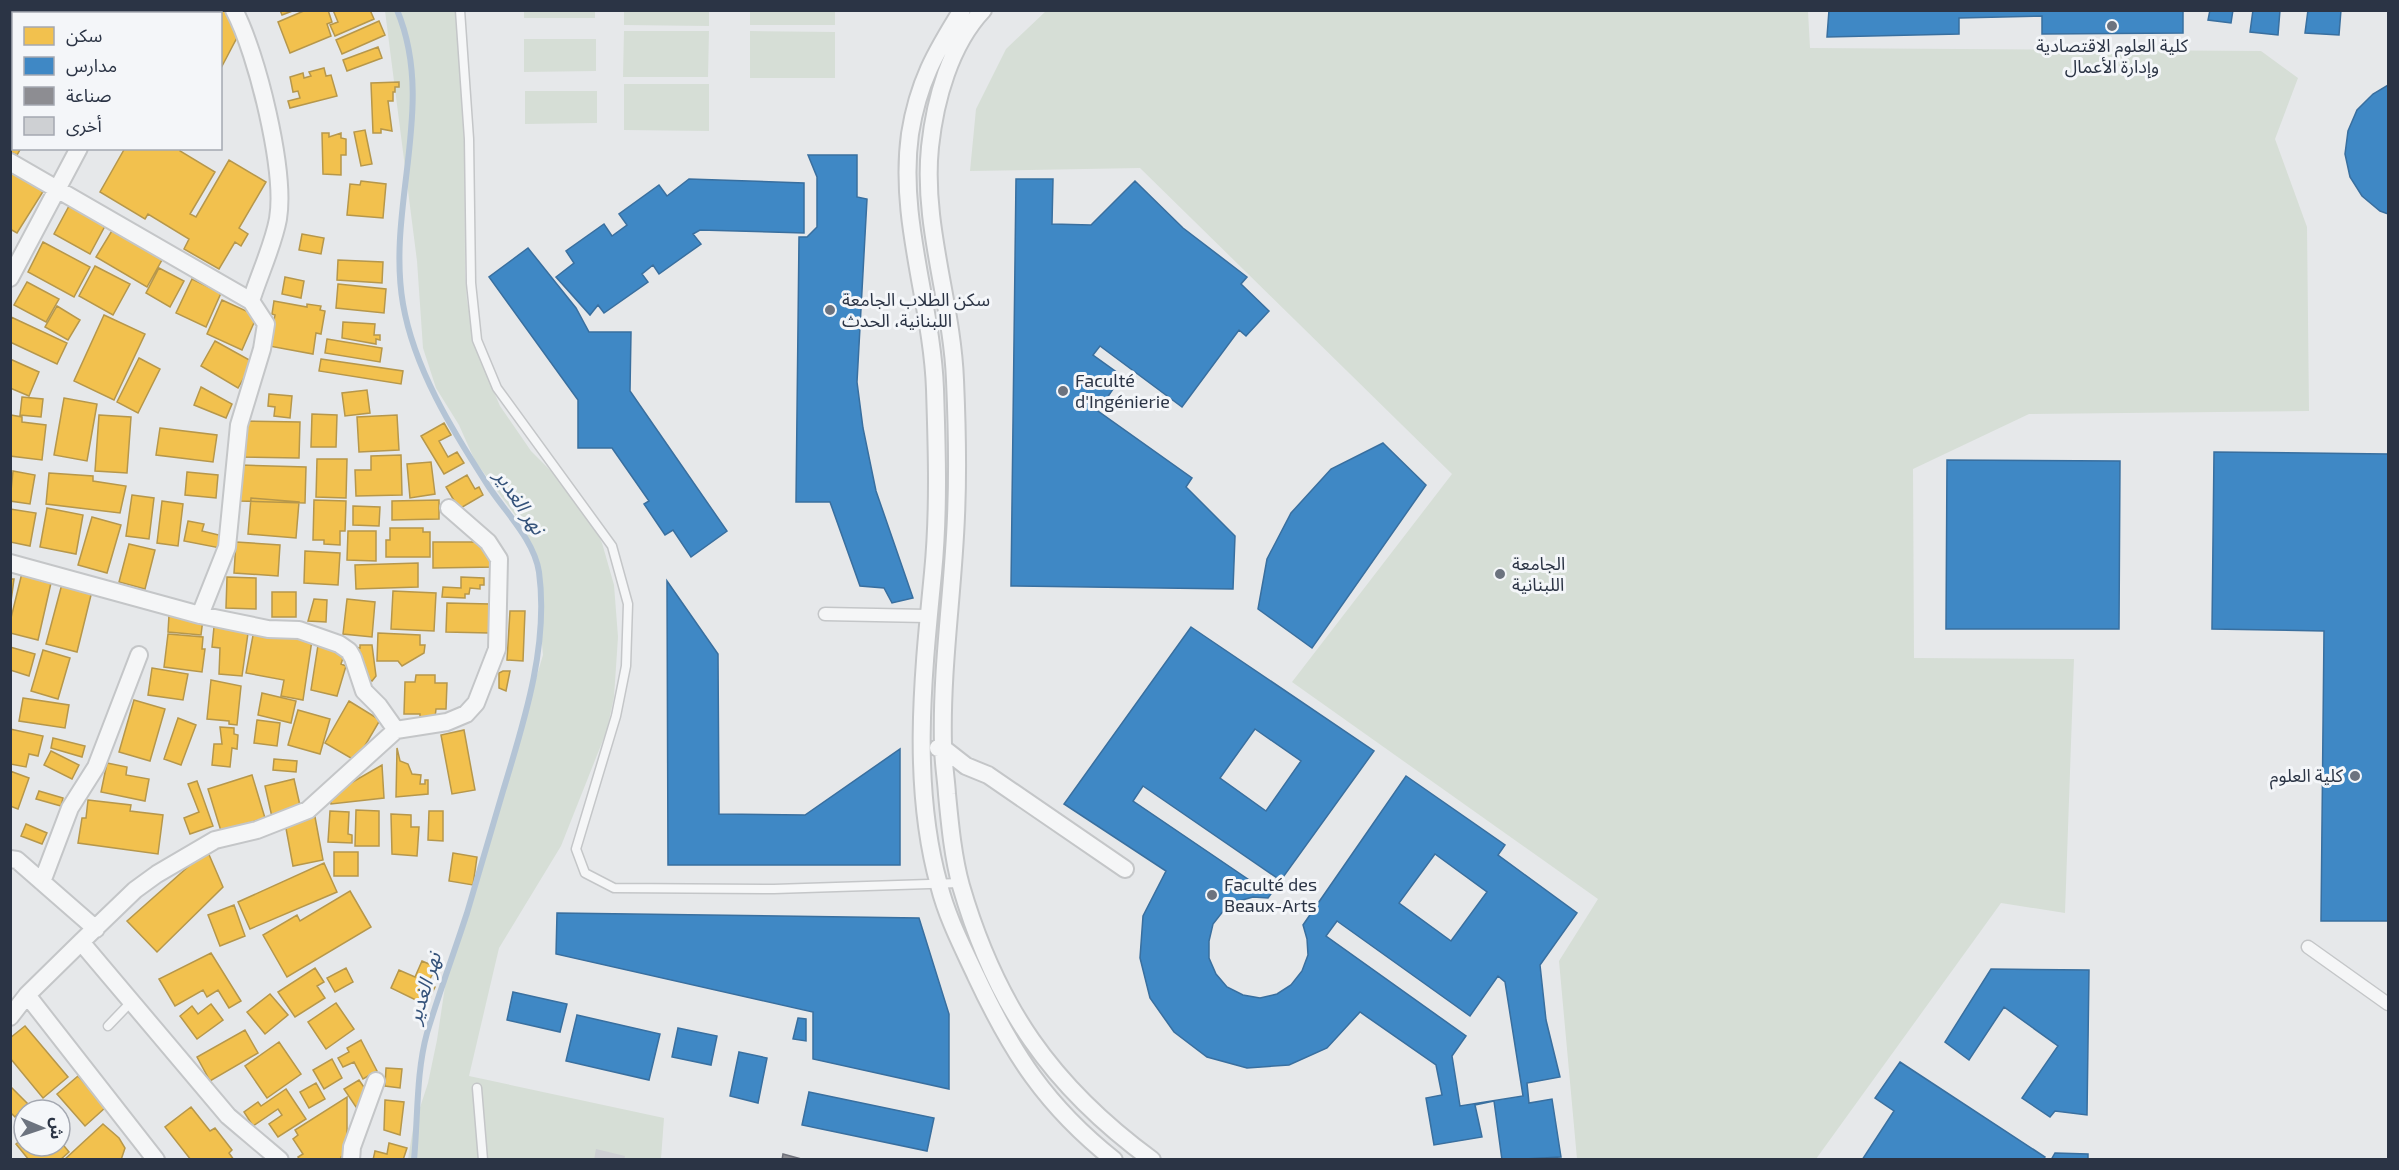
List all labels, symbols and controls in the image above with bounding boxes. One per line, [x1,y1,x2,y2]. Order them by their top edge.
legend [12,12,222,150]
marker: كلية العلوم الاقتصادية وإدارة الأعمال [2105,19,2119,33]
text: سكن [66,24,102,47]
place label: كلية العلوم الاقتصادية وإدارة الأعمال [2036,34,2188,79]
text: مدارس [66,54,117,77]
text: صناعة [66,84,111,106]
text: أخرى [66,114,102,137]
place label: سكن الطلاب الجامعة اللبنانية، الحدث [842,288,990,331]
marker: سكن الطلاب الجامعة اللبنانية، الحدث [823,303,837,317]
place label: Faculté d'Ingénierie [1075,369,1170,412]
marker: Faculté d'Ingénierie [1056,384,1070,398]
water label: نهر الغدير [489,463,552,540]
place label: الجامعة اللبنانية [1512,552,1565,595]
marker: الجامعة اللبنانية [1493,567,1507,581]
place label: كلية العلوم [2270,764,2344,790]
marker: كلية العلوم [2348,769,2362,783]
place label: Faculté des Beaux-Arts [1224,873,1317,916]
marker: Faculté des Beaux-Arts [1205,888,1219,902]
water label: نهر الغدير [400,948,447,1028]
north arrow [12,1098,72,1158]
text: ش [47,1117,67,1140]

